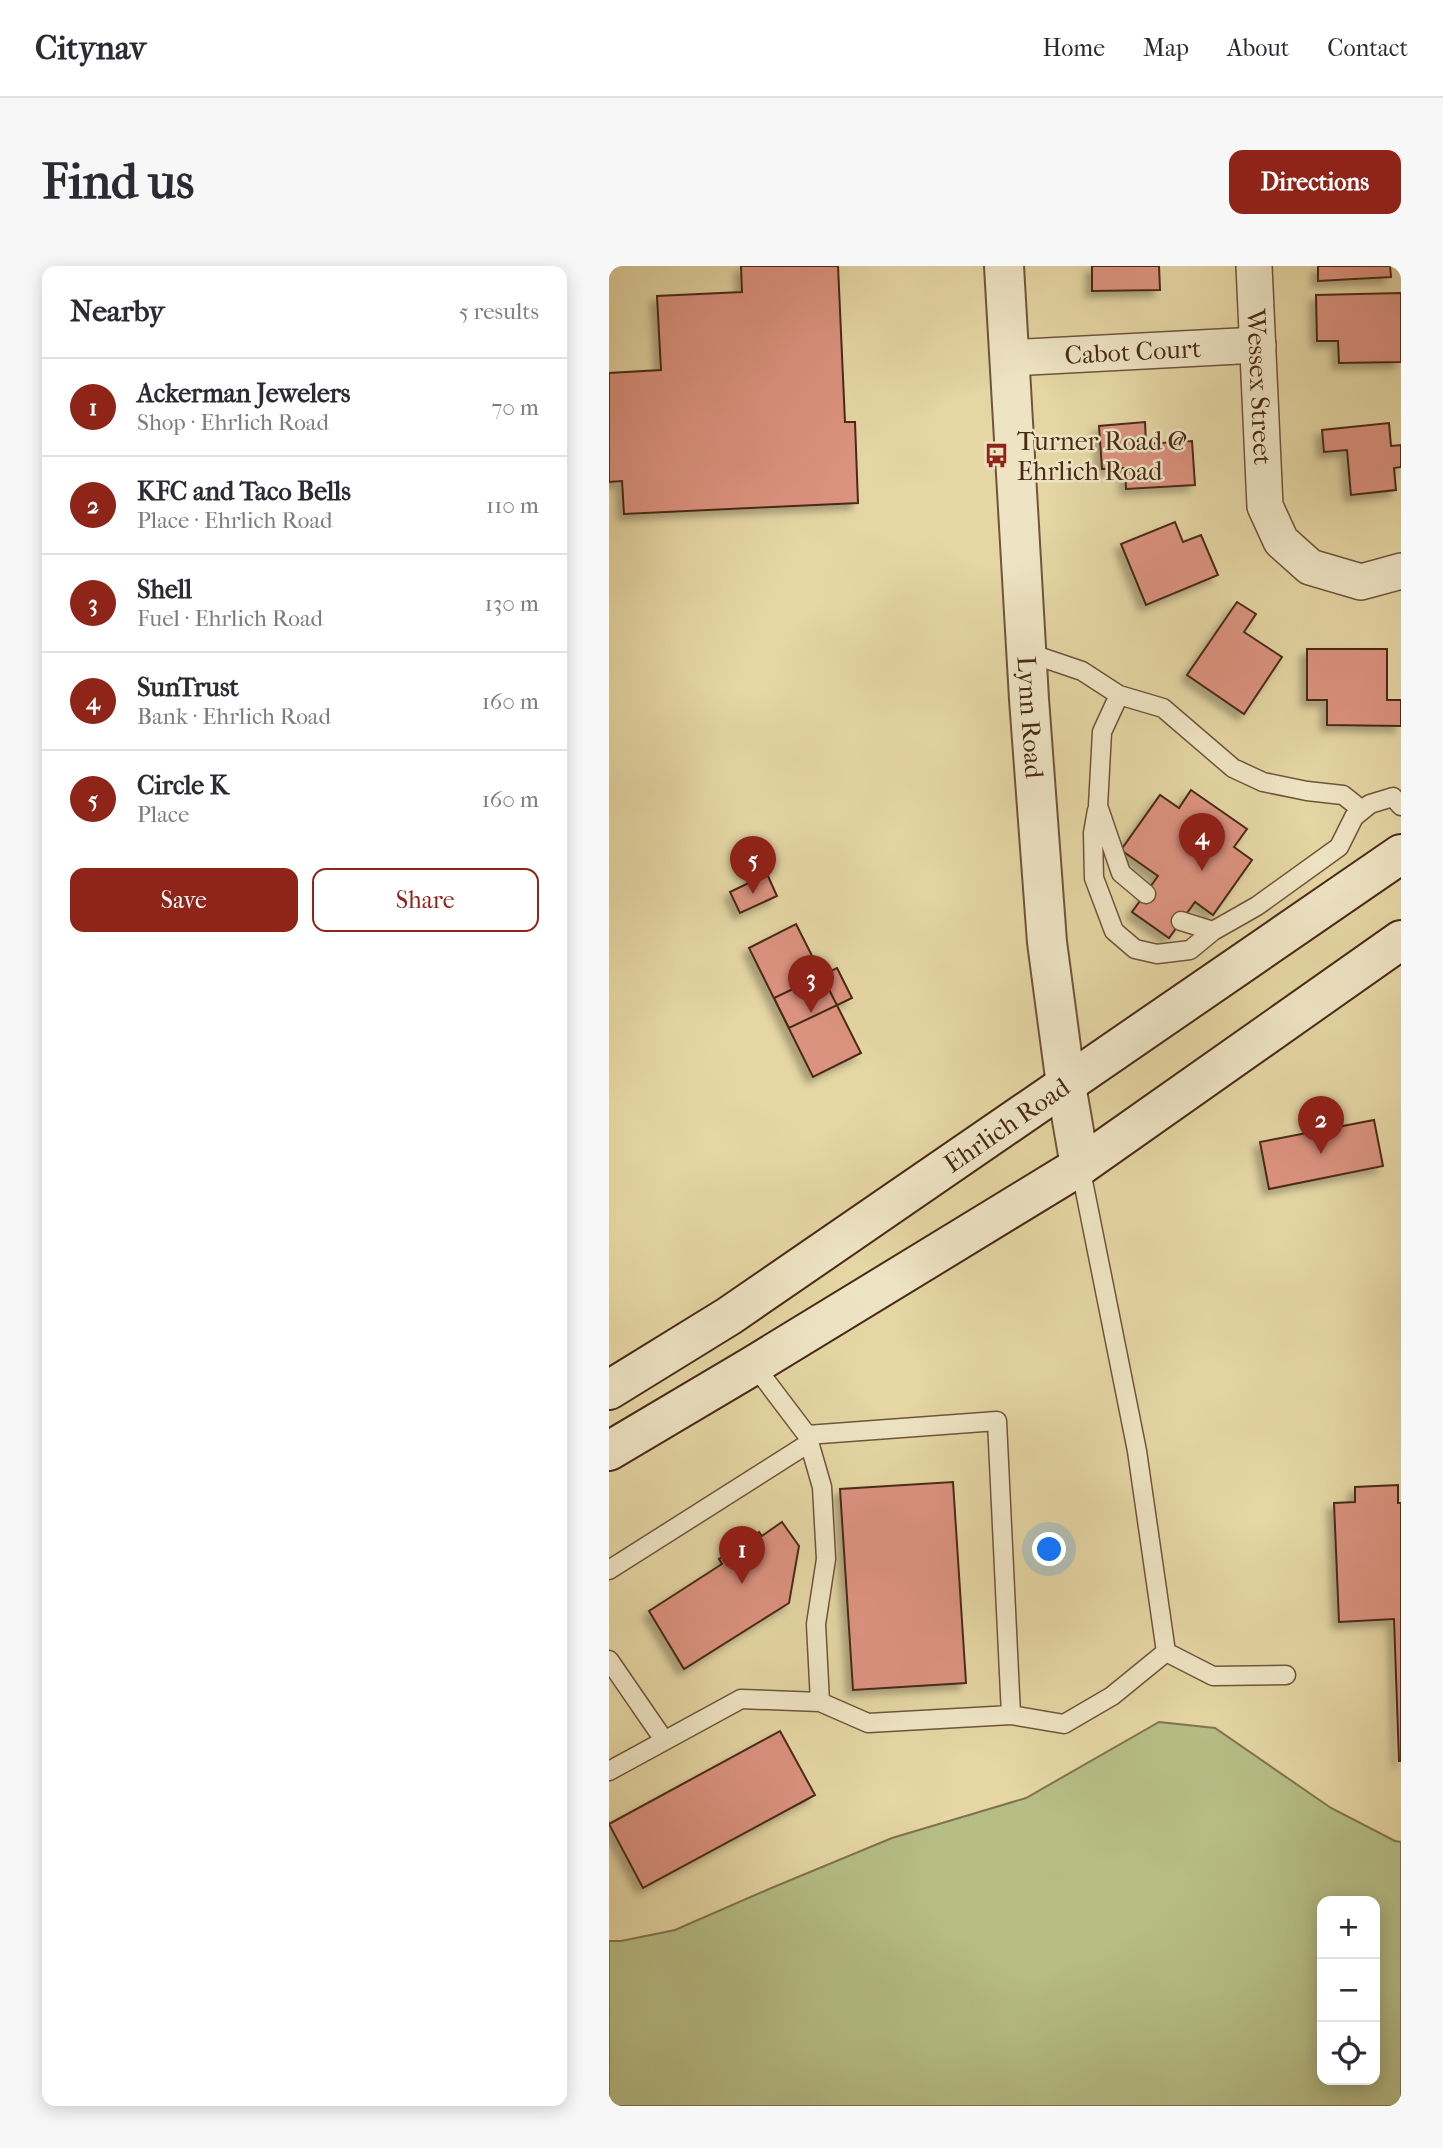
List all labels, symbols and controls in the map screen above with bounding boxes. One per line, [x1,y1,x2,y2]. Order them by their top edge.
text: Citynav [35,29,146,68]
text: Home [1043,34,1105,62]
text: Map [1143,34,1189,62]
text: About [1227,34,1289,62]
text: Contact [1327,34,1408,62]
button: Directions [1229,150,1401,214]
text: Find us [42,153,194,211]
text: Nearby [70,294,165,329]
text: 5 results [459,298,539,325]
street label: Wessex Street [1240,307,1278,466]
street label: Cabot Court [1064,333,1203,371]
text: Ackerman Jewelers [137,378,350,409]
text: 1 [89,394,97,421]
text: 70 m [491,394,539,421]
text: Shop · Ehrlich Road [137,409,329,436]
place label: Turner Road @ Ehrlich Road [1017,426,1187,487]
bus stop icon: Turner Road @ Ehrlich Road [983,442,1011,470]
text: KFC and Taco Bells [137,476,351,507]
text: 2 [87,492,99,519]
text: 110 m [486,492,539,519]
text: Place · Ehrlich Road [137,507,333,534]
text: Shell [137,574,192,605]
text: 3 [88,590,98,617]
text: 130 m [485,590,539,617]
text: Fuel · Ehrlich Road [137,605,323,632]
street label: Lynn Road [1011,655,1050,780]
text: SunTrust [137,672,239,703]
text: 4 [86,688,100,715]
text: 160 m [482,688,539,715]
text: Bank · Ehrlich Road [137,703,331,730]
text: Circle K [137,770,229,801]
text: 5 [88,786,98,813]
text: 160 m [482,786,539,813]
text: Place [137,801,189,828]
pin: 4 [1179,813,1225,871]
pin: 5 [730,836,776,894]
button: Save [70,868,298,932]
button: Share [312,868,539,932]
pin: 3 [788,955,834,1013]
street label: Ehrlich Road [938,1071,1076,1179]
pin: 2 [1298,1096,1344,1154]
pin: 1 [719,1526,765,1584]
your location [1032,1532,1066,1566]
map controls [1317,1896,1380,2085]
button: + [1317,1896,1380,1959]
button: − [1317,1959,1380,2022]
button: locate [1317,2022,1380,2085]

